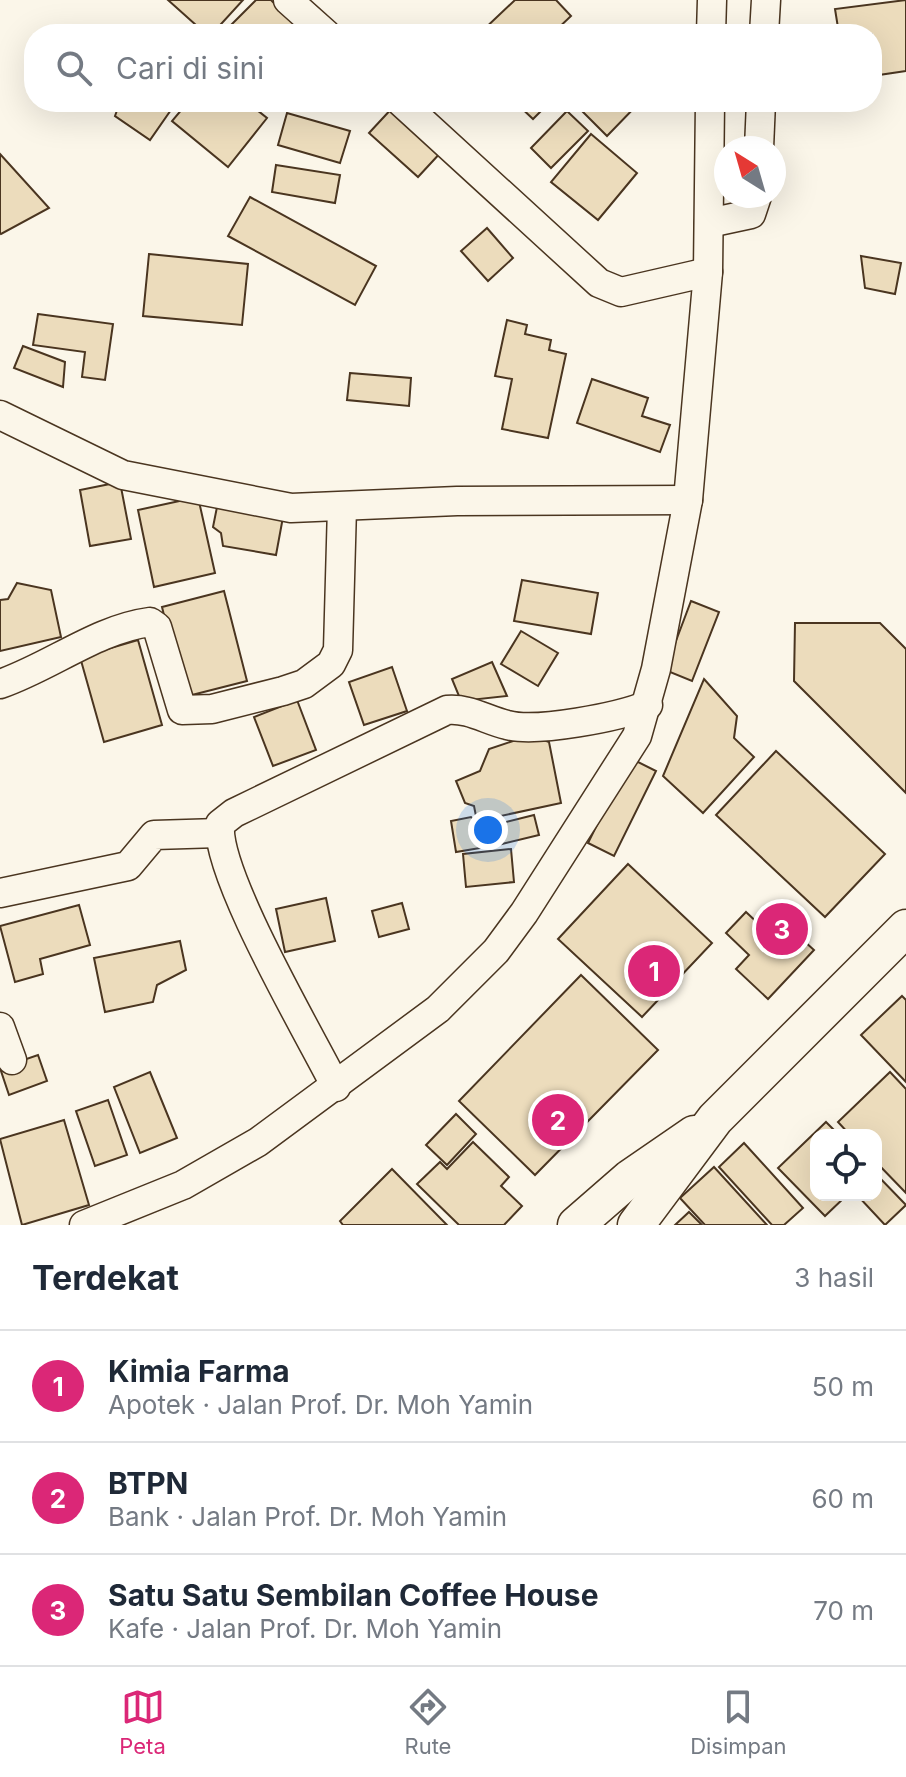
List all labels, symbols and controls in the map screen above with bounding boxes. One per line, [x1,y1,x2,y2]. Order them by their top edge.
search box [24,24,882,112]
icon: search [52,46,96,90]
text: Cari di sini [116,50,264,86]
north arrow [714,136,786,208]
your location [468,810,508,850]
pin: 3 [756,899,808,959]
pin: 1 [628,941,680,1001]
pin: 2 [532,1090,584,1150]
map controls [810,1129,882,1201]
button: locate [810,1129,882,1201]
text: Terdekat [32,1257,179,1298]
text: 3 hasil [794,1262,874,1293]
text: Kimia Farma [108,1353,290,1389]
text: 1 [52,1371,64,1402]
text: 50 m [812,1371,874,1402]
text: Apotek · Jalan Prof. Dr. Moh Yamin [108,1389,533,1420]
text: BTPN [108,1465,188,1501]
text: 2 [50,1483,66,1514]
text: 60 m [811,1483,874,1514]
text: Bank · Jalan Prof. Dr. Moh Yamin [108,1501,507,1532]
text: Satu Satu Sembilan Coffee House [108,1577,599,1613]
text: 3 [50,1595,66,1626]
text: 70 m [813,1595,874,1626]
text: Kafe · Jalan Prof. Dr. Moh Yamin [108,1613,502,1644]
tab: Peta [119,1685,166,1759]
tab: Rute [404,1685,451,1759]
tab: Disimpan [690,1685,787,1759]

